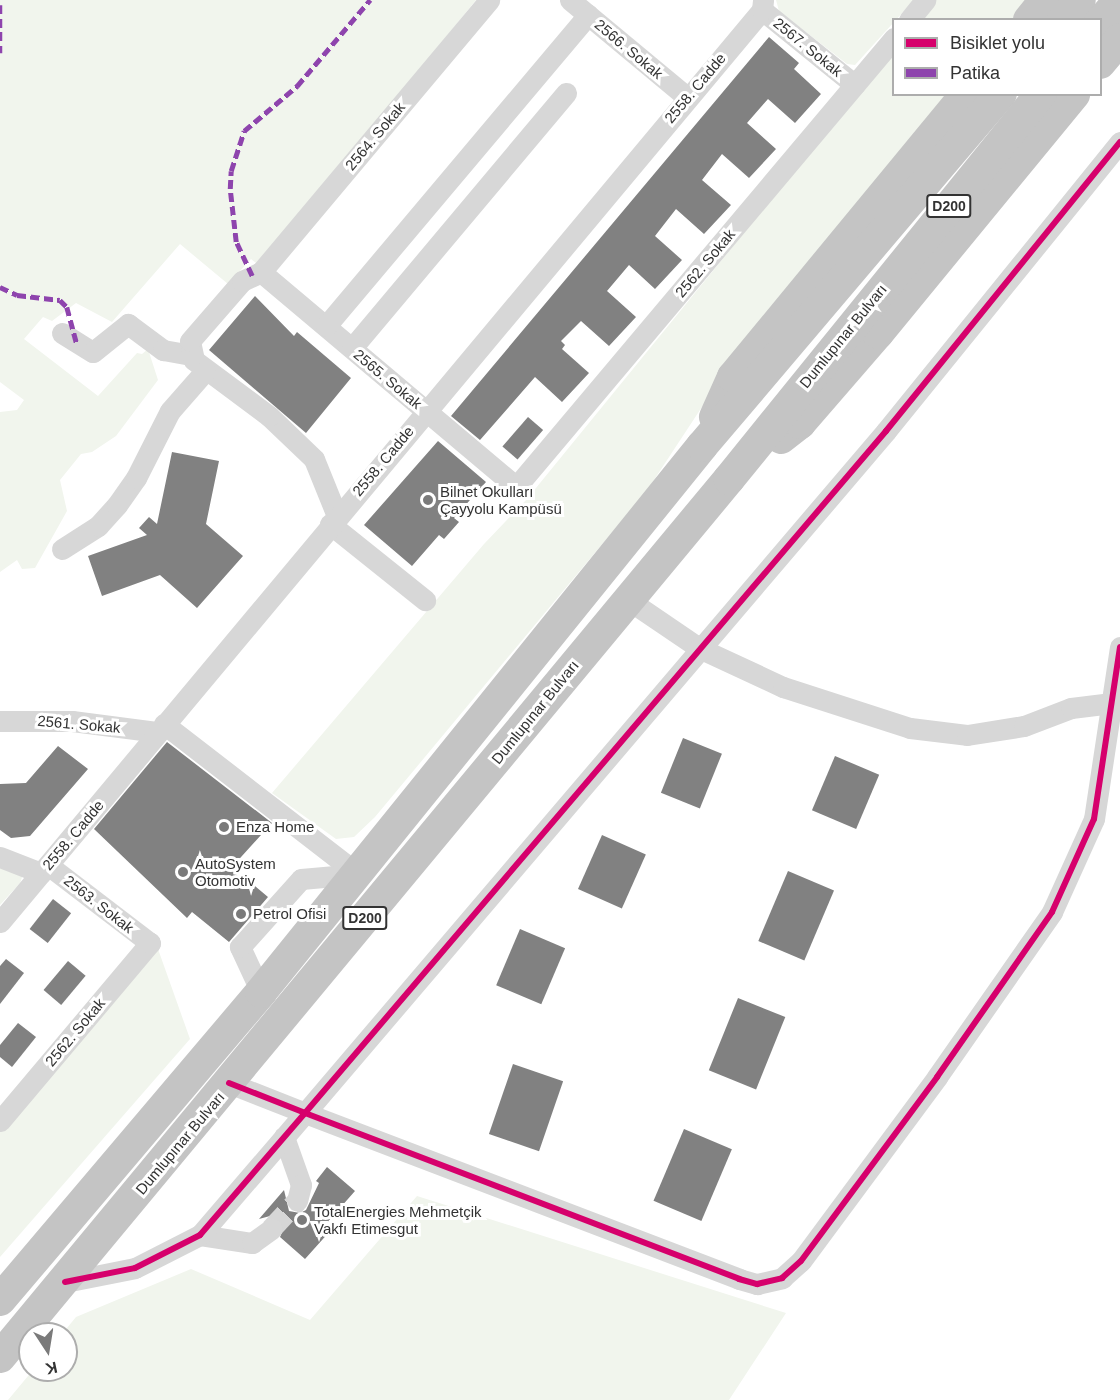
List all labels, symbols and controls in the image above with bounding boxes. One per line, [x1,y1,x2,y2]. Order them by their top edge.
street label: 2567. Sokak [770,14,846,80]
street label: 2566. Sokak [591,15,667,83]
legend [892,18,1102,96]
text: Bisiklet yolu [950,33,1045,53]
street label: 2558. Cadde [660,49,730,127]
text: Patika [950,63,1000,83]
street label: 2564. Sokak [341,98,409,174]
road number: D200 [925,195,973,217]
street label: 2562. Sokak [671,225,739,301]
street label: Dumlupınar Bulvarı [796,280,890,392]
street label: 2565. Sokak [350,345,426,413]
street label: 2558. Cadde [348,422,418,500]
place label: Bilnet Okulları Çayyolu Kampüsü [440,482,562,517]
marker: Bilnet Okulları Çayyolu Kampüsü [421,493,435,507]
street label: Dumlupınar Bulvarı [488,656,582,768]
street label: 2561. Sokak [37,711,121,737]
street label: 2558. Cadde [38,796,108,874]
place label: Enza Home [236,818,314,836]
marker: Enza Home [217,820,231,834]
place label: AutoSystem Otomotiv [195,854,276,889]
marker: AutoSystem Otomotiv [176,865,190,879]
street label: 2563. Sokak [61,871,137,937]
place label: Petrol Ofisi [253,905,326,923]
marker: Petrol Ofisi [234,907,248,921]
road number: D200 [341,907,389,929]
street label: 2562. Sokak [41,994,109,1070]
street label: Dumlupınar Bulvarı [132,1088,228,1198]
place label: TotalEnergies Mehmetçik Vakfı Etimesgut [314,1202,482,1237]
marker: TotalEnergies Mehmetçik Vakfı Etimesgut [295,1213,309,1227]
north arrow [18,1322,78,1382]
text: K [44,1359,59,1378]

